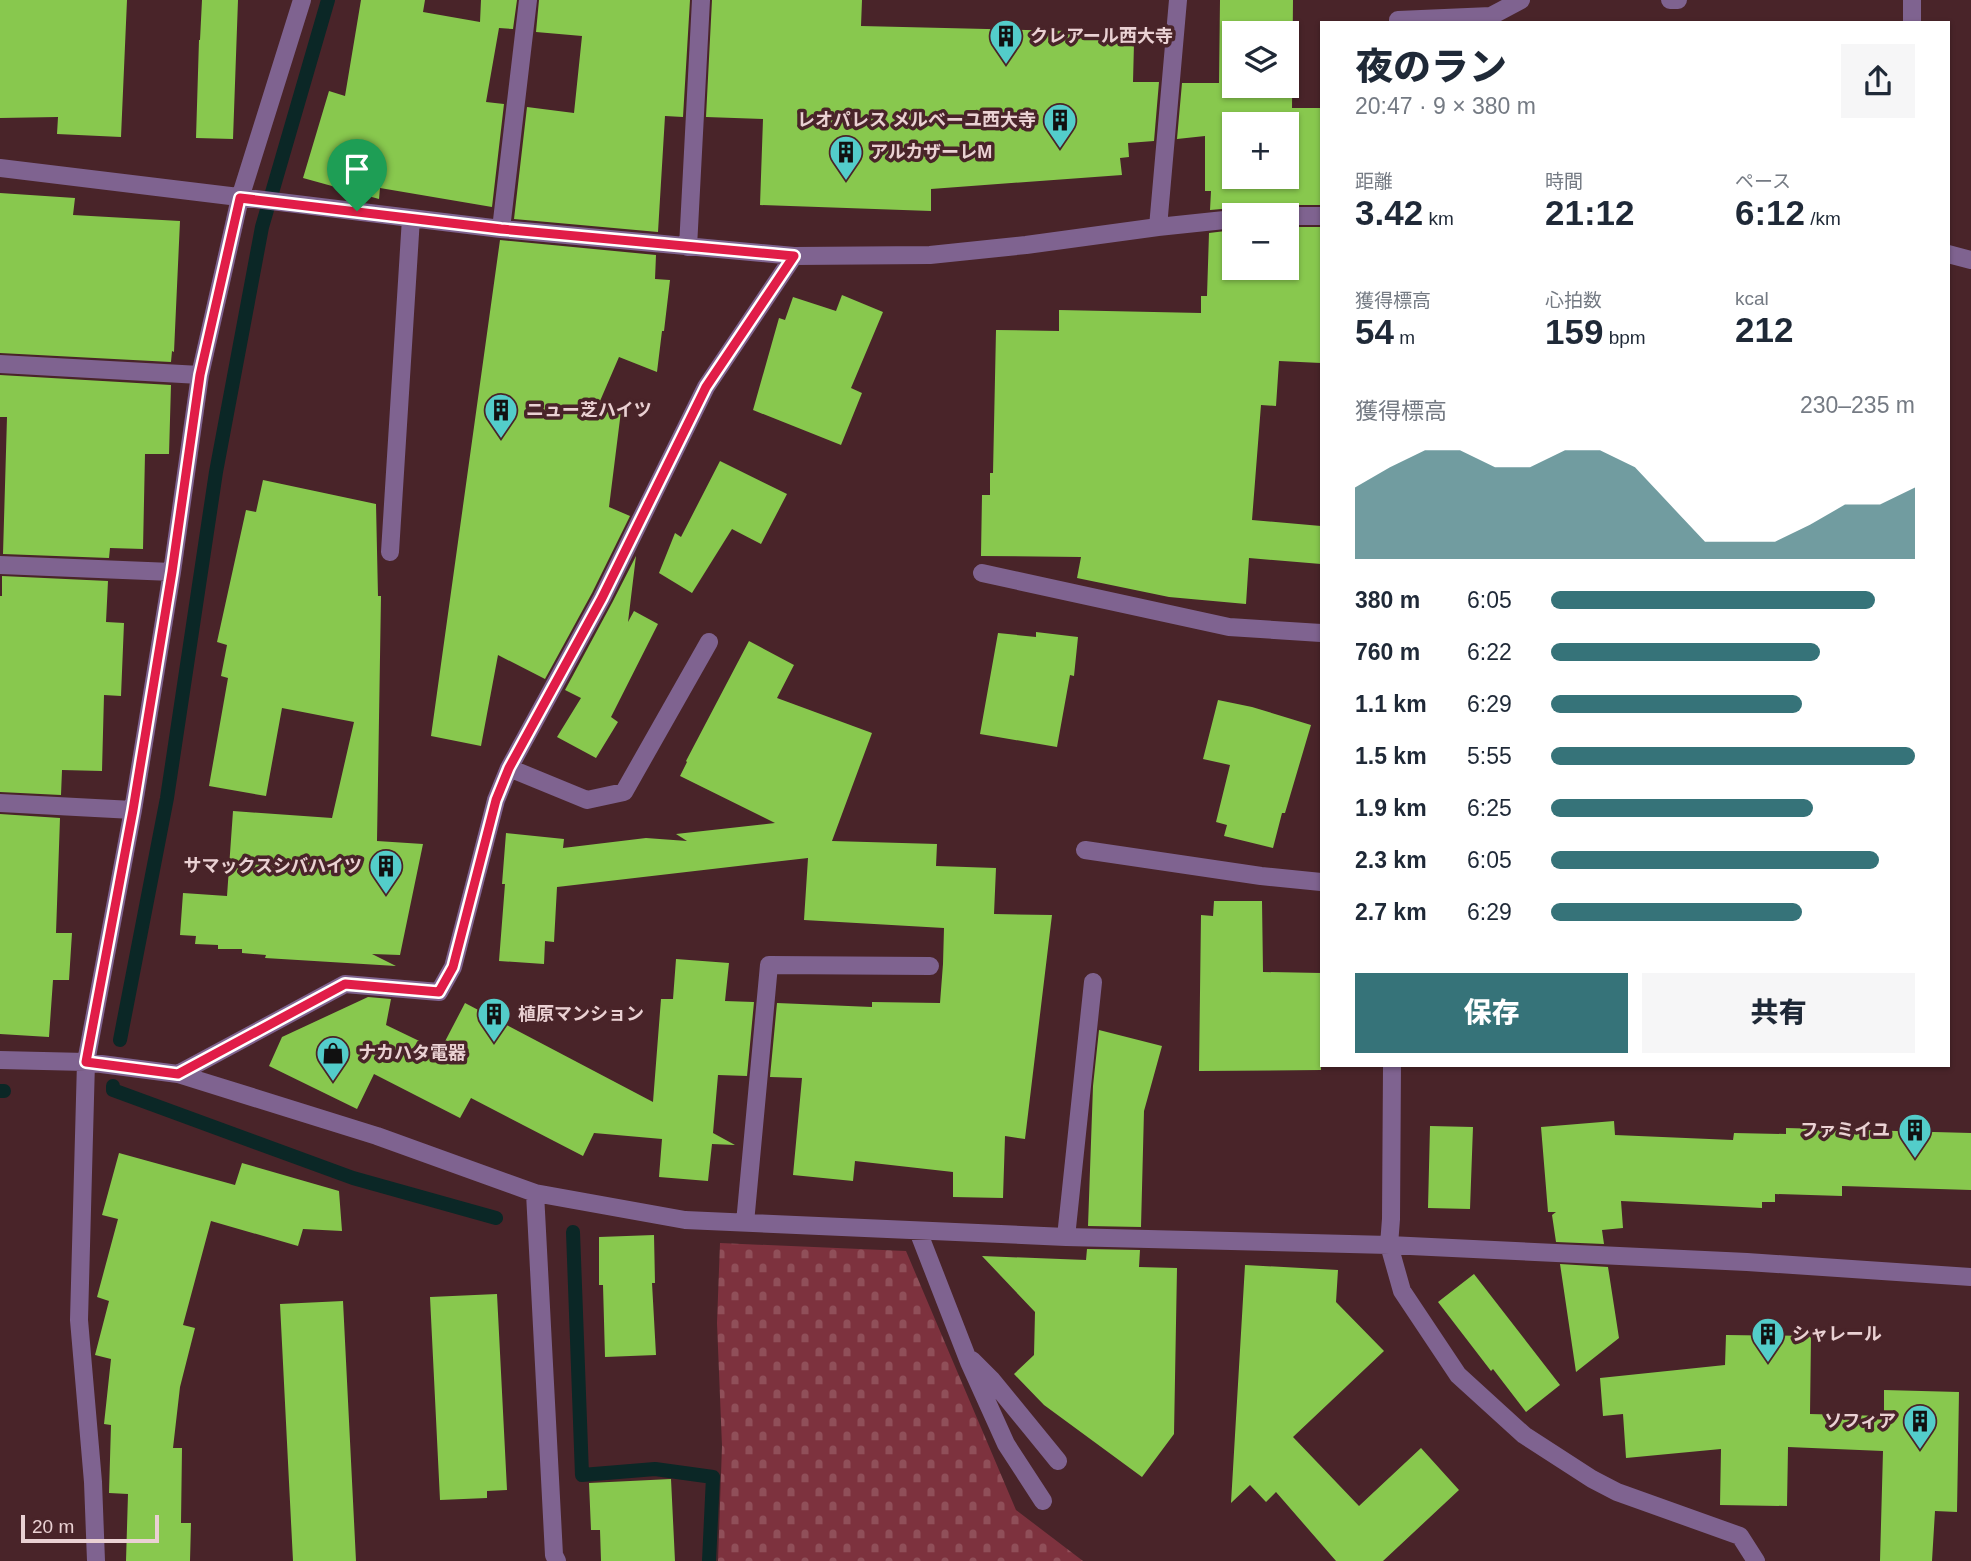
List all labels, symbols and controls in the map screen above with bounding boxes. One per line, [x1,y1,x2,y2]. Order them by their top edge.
building icon: クレアール西大寺 [987,17,1025,66]
map controls [1222,21,1299,280]
button: layers [1222,21,1299,98]
place label: クレアール西大寺 [1030,26,1173,46]
button: share [1841,44,1915,118]
text: 夜のラン [1355,46,1507,88]
text: 20:47 · 9 × 380 m [1355,93,1536,119]
building icon: レオパレス メルベーユ西大寺 [1041,101,1079,150]
place label: レオパレス メルベーユ西大寺 [797,110,1036,130]
button: + [1222,112,1299,189]
building icon: アルカザーレM [827,133,865,182]
pin [327,139,387,211]
place label: アルカザーレM [870,142,992,162]
icon: arrive [338,150,376,188]
text: 距離 [1355,171,1393,192]
text: 時間 [1545,171,1583,192]
text: ペース [1735,171,1791,192]
text: 3.42 [1355,193,1423,232]
text: 21:12 [1545,193,1635,232]
text: 6:12 [1735,193,1805,232]
button: − [1222,203,1299,280]
text: km [1423,208,1454,229]
text: /km [1805,208,1841,229]
text: kcal [1735,288,1769,309]
text: 獲得標高 [1355,290,1431,311]
text: 心拍数 [1545,290,1602,311]
text: 212 [1735,310,1793,349]
text: 54 [1355,312,1394,351]
text: 159 [1545,312,1603,351]
text: m [1394,327,1415,348]
text: bpm [1603,327,1646,348]
building icon: ニュー芝ハイツ [482,391,520,440]
text: 230–235 m [1800,392,1915,418]
text: 獲得標高 [1355,398,1447,424]
place label: ニュー芝ハイツ [526,400,652,420]
text: 380 m [1355,587,1420,613]
text: 6:05 [1467,587,1512,613]
text: 760 m [1355,639,1420,665]
text: 6:22 [1467,639,1512,665]
text: 1.1 km [1355,691,1427,717]
text: 6:29 [1467,691,1512,717]
text: 1.5 km [1355,743,1427,769]
text: 5:55 [1467,743,1512,769]
text: 1.9 km [1355,795,1427,821]
text: 6:25 [1467,795,1512,821]
building icon: サマックスシバハイツ [367,847,405,896]
text: 2.3 km [1355,847,1427,873]
text: 6:05 [1467,847,1512,873]
place label: サマックスシバハイツ [183,856,362,876]
text: 2.7 km [1355,899,1427,925]
text: 6:29 [1467,899,1512,925]
button: 保存 [1355,973,1628,1053]
button: 共有 [1642,973,1915,1053]
building icon: 植原マンション [475,995,513,1044]
place label: 植原マンション [518,1004,644,1024]
shop icon: ナカハタ電器 [314,1034,352,1083]
place label: ナカハタ電器 [358,1043,466,1063]
building icon: ファミイユ [1896,1111,1934,1160]
place label: ファミイユ [1800,1120,1890,1140]
building icon: シャレール [1749,1315,1787,1364]
place label: シャレール [1792,1324,1882,1344]
building icon: ソフィア [1901,1402,1939,1451]
place label: ソフィア [1824,1411,1896,1431]
scale bar [21,1512,159,1544]
text: 20 m [32,1516,74,1537]

